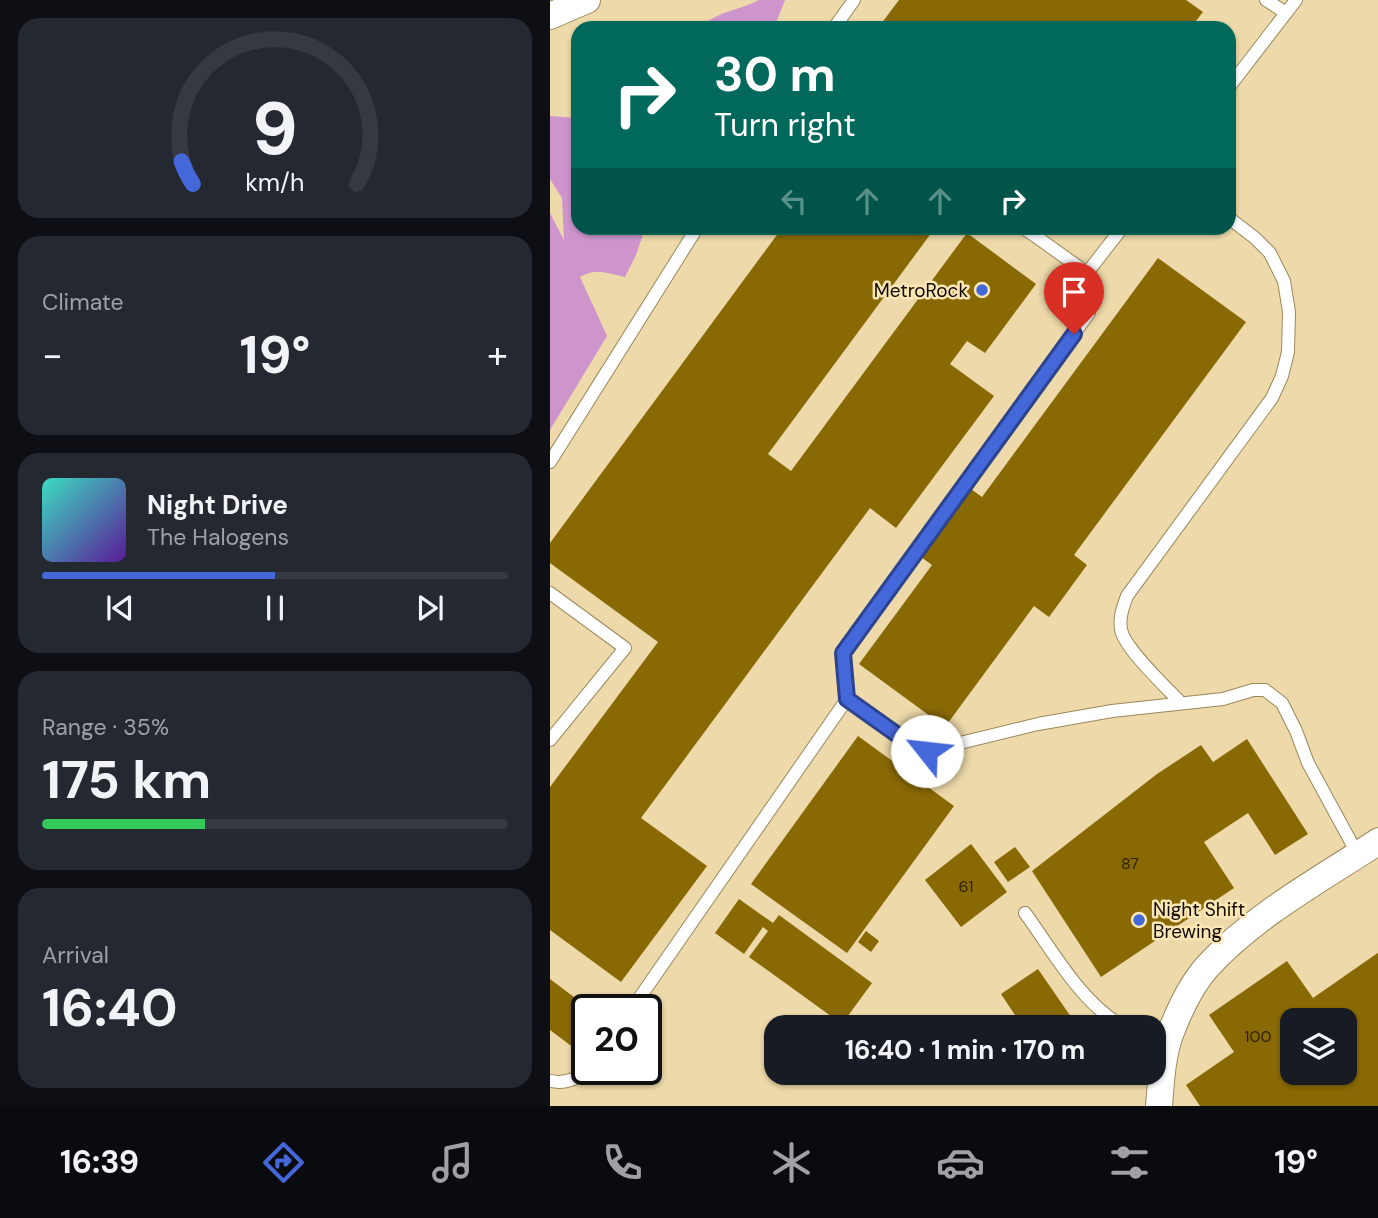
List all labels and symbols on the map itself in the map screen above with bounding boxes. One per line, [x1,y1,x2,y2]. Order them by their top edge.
pin [1044,262,1104,334]
place label: MetroRock [874,278,968,303]
marker: MetroRock [974,282,990,298]
position arrow [890,714,964,788]
house number: 87 [1121,853,1139,874]
house number: 61 [958,876,974,897]
place label: Night Shift Brewing [1153,897,1245,944]
marker: Night Shift Brewing [1131,912,1147,928]
speed limit sign: 20 [571,994,662,1085]
house number: 100 [1245,1026,1271,1047]

